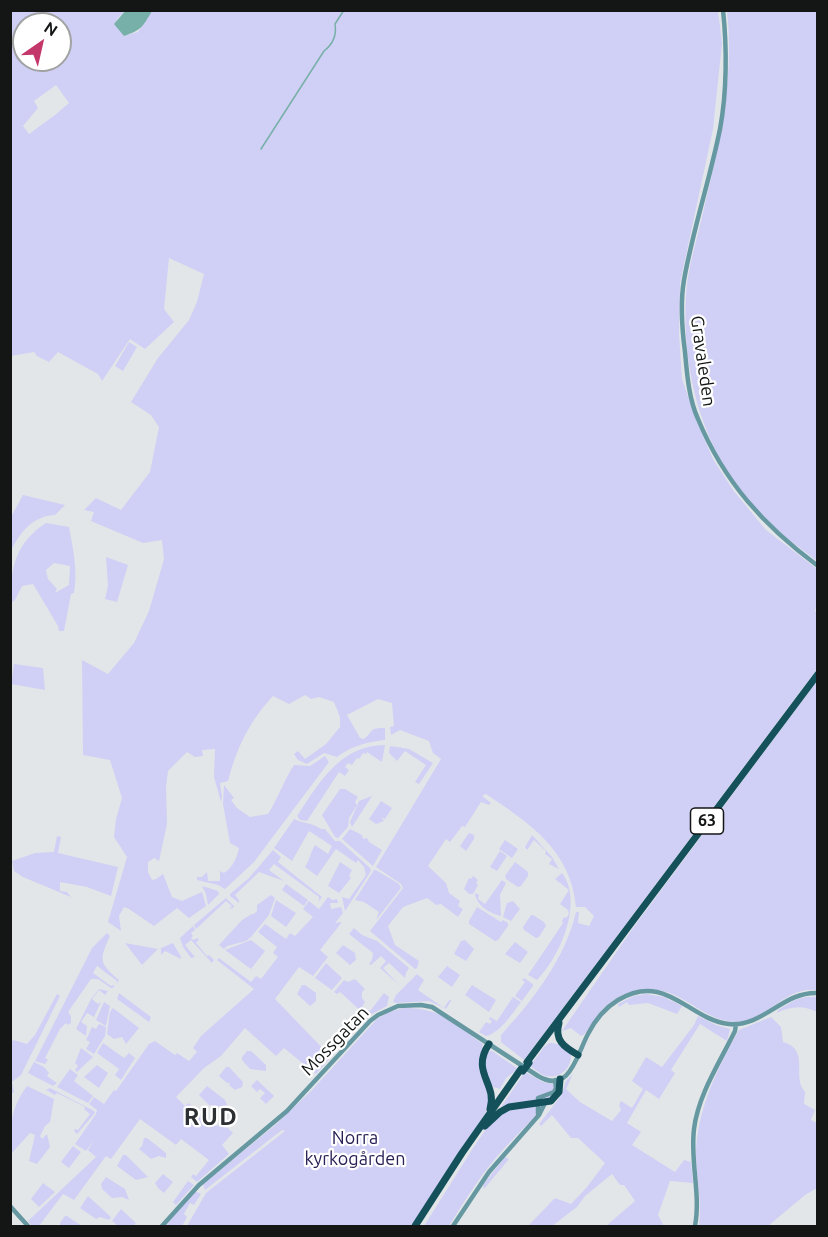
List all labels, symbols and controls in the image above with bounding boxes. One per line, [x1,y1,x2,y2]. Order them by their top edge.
north arrow [12,12,72,72]
text: N [41,18,61,40]
street label: Gravaleden [686,314,720,408]
road number: 63 [690,808,724,834]
street label: Mossgatan [297,1002,373,1080]
district label: RUD [184,1103,238,1131]
park label: Norra kyrkogården [304,1127,406,1170]

